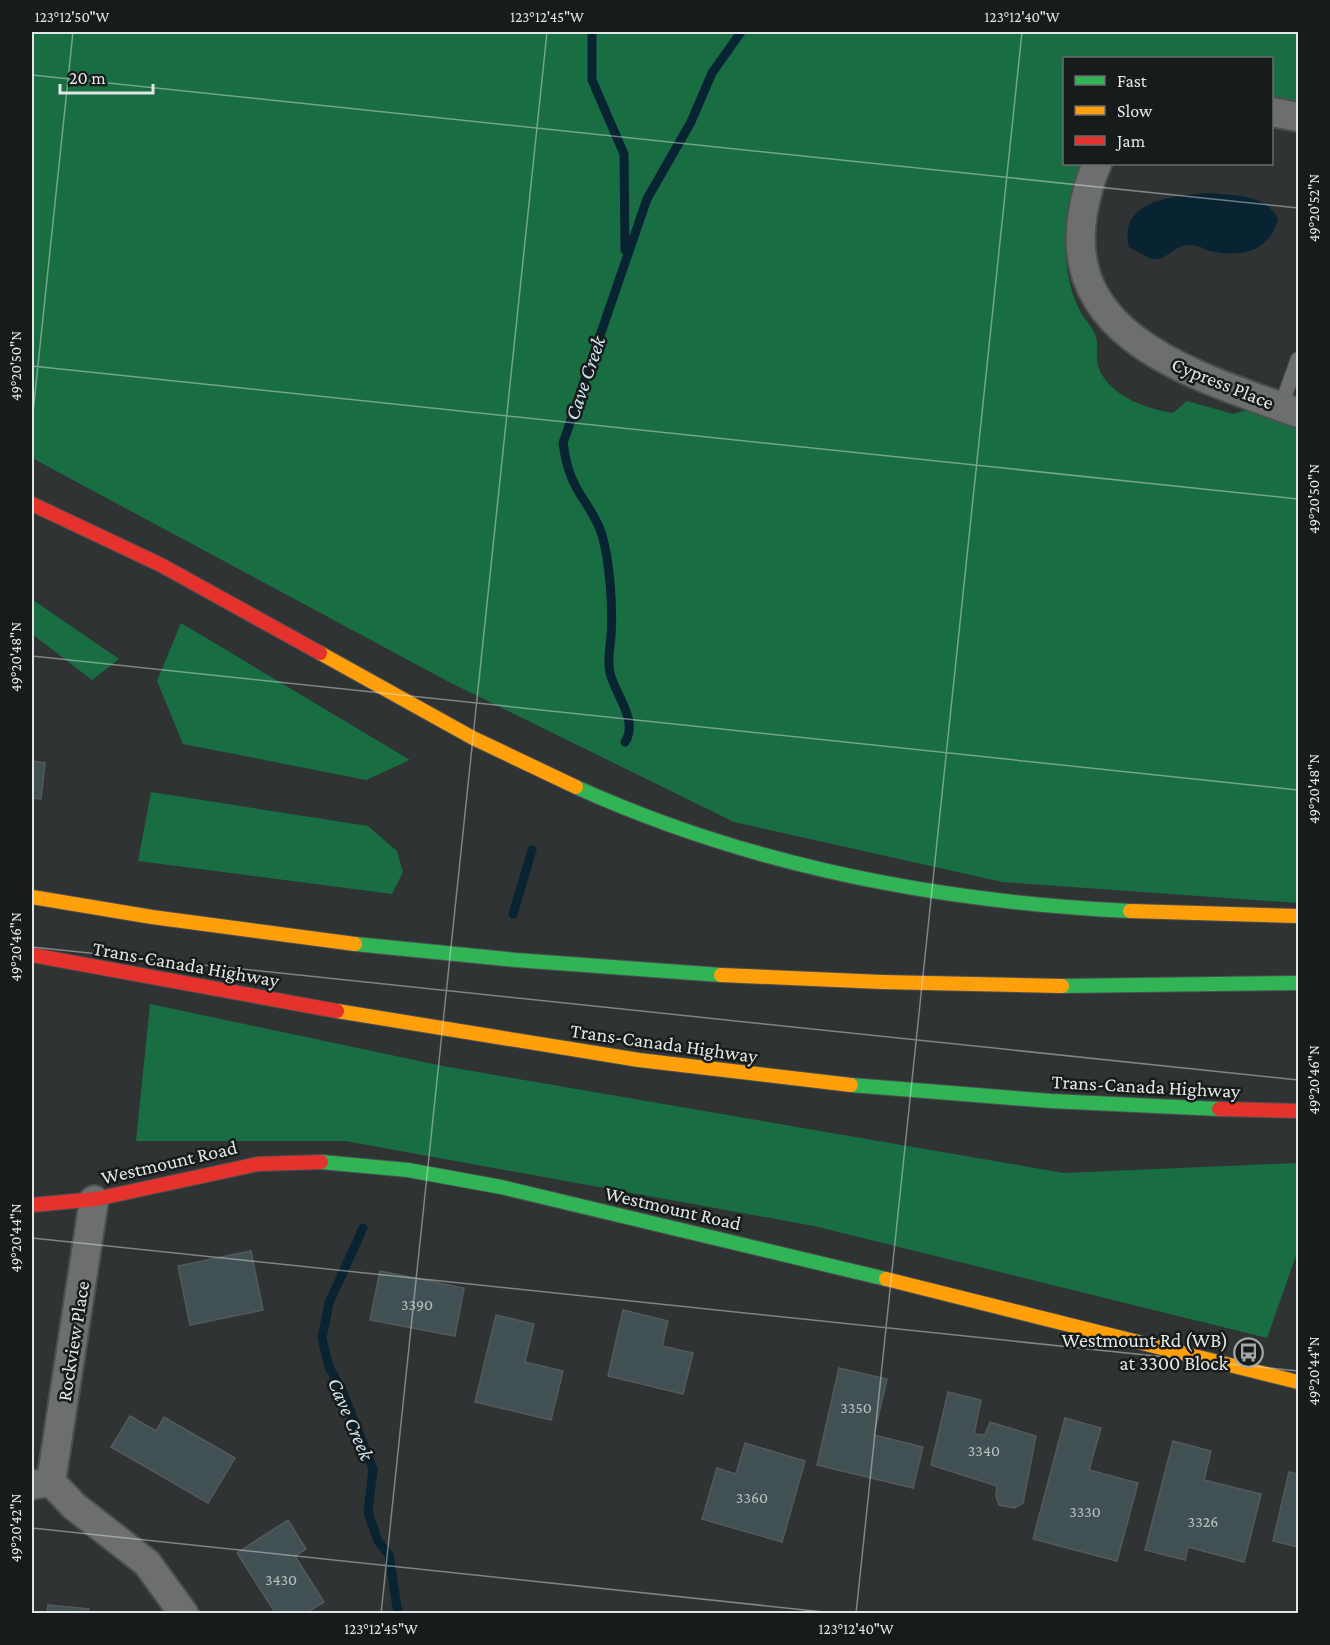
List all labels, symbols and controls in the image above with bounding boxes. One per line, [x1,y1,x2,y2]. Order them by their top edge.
text: 123°12'50"W [35,9,109,25]
text: 123°12'45"W [510,9,584,25]
text: 123°12'40"W [985,9,1060,25]
scale bar [60,57,153,95]
legend [1063,57,1273,165]
text: 20 m [69,68,106,88]
text: Fast [1117,71,1148,91]
text: Slow [1117,101,1153,121]
text: Jam [1115,131,1146,151]
text: 49°20'52"N [1306,174,1322,242]
text: 49°20'50"N [8,331,24,401]
water label: Cave Creek [559,332,611,423]
street label: Cypress Place [1168,353,1277,414]
text: 49°20'50"N [1306,464,1322,534]
text: 49°20'48"N [8,622,24,692]
text: 49°20'48"N [1306,754,1322,824]
text: 49°20'46"N [8,912,24,982]
street label: Trans-Canada Highway [91,937,282,992]
street label: Trans-Canada Highway [569,1019,760,1068]
text: 49°20'46"N [1306,1045,1322,1115]
street label: Trans-Canada Highway [1051,1070,1242,1103]
street label: Westmount Road [99,1136,240,1188]
street label: Westmount Road [603,1182,744,1234]
text: 49°20'44"N [8,1203,24,1273]
street label: Rockview Place [53,1279,93,1403]
house number: 3390 [401,1296,433,1313]
place label: Westmount Rd (WB) at 3300 Block [1061,1329,1228,1374]
bus stop icon: Westmount Rd (WB) at 3300 Block [1233,1336,1265,1368]
text: 49°20'44"N [1306,1336,1322,1406]
water label: Cave Creek [323,1374,379,1465]
house number: 3350 [840,1399,872,1416]
house number: 3340 [968,1442,1000,1459]
house number: 3360 [736,1489,768,1506]
text: 49°20'42"N [8,1493,24,1563]
house number: 3330 [1069,1503,1101,1520]
house number: 3326 [1188,1513,1218,1530]
house number: 3430 [265,1571,297,1588]
text: 123°12'45"W [344,1621,418,1637]
text: 123°12'40"W [819,1621,894,1637]

